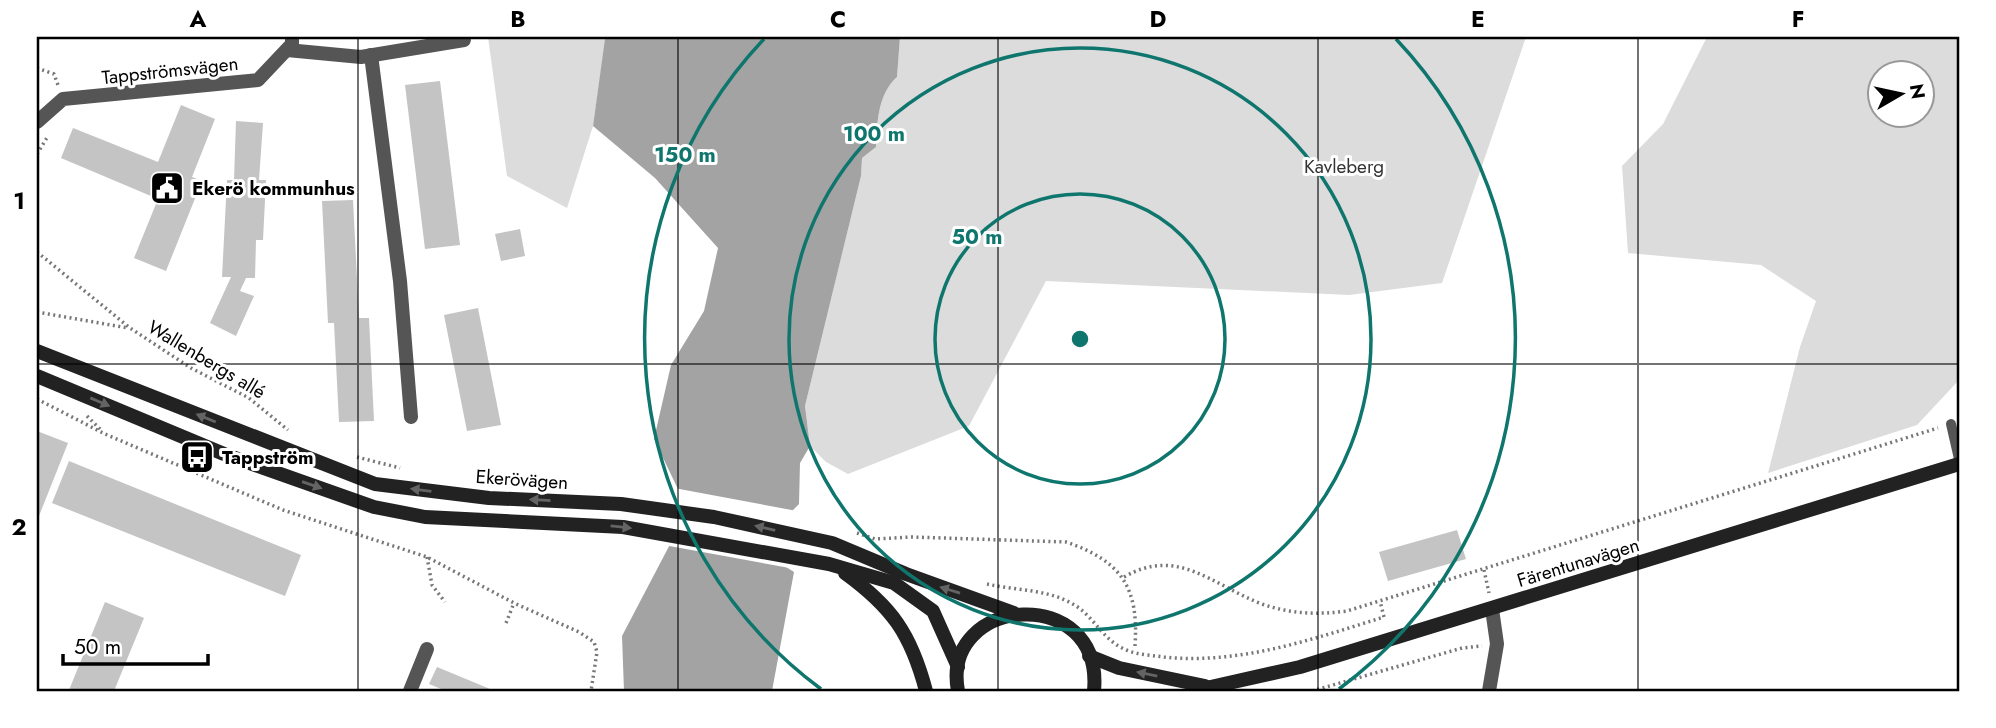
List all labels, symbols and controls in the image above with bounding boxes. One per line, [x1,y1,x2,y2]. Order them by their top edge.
text: A [189,2,207,36]
text: B [510,2,526,36]
text: C [830,2,846,36]
text: D [1150,2,1167,36]
text: E [1471,2,1485,36]
text: F [1792,2,1804,36]
street label: Tappströmsvägen [100,50,240,91]
north arrow [1867,60,1937,130]
text: N [1903,82,1932,101]
text: 100 m [843,119,905,149]
text: 150 m [654,140,716,170]
park label: Kavleberg [1304,153,1384,180]
public building icon: Ekerö kommunhus [148,169,186,207]
place label: Ekerö kommunhus [192,175,355,202]
text: 1 [13,184,25,218]
text: 50 m [952,222,1002,252]
street label: Wallenbergs allé [143,314,271,405]
centre of rings [1068,327,1092,351]
one-way arrow [89,397,110,408]
one-way arrow [196,413,217,424]
bus stop icon: Tappström [178,438,216,476]
place label: Tappström [222,444,313,471]
street label: Ekerövägen [475,463,569,496]
one-way arrow [301,480,322,491]
one-way arrow [410,484,432,495]
one-way arrow [529,495,551,506]
text: 2 [11,510,27,544]
one-way arrow [610,522,632,533]
one-way arrow [754,523,776,534]
street label: Färentunavägen [1514,531,1643,594]
one-way arrow [939,584,960,595]
scale bar [63,623,208,667]
text: 50 m [74,632,121,662]
one-way arrow [1136,668,1158,679]

